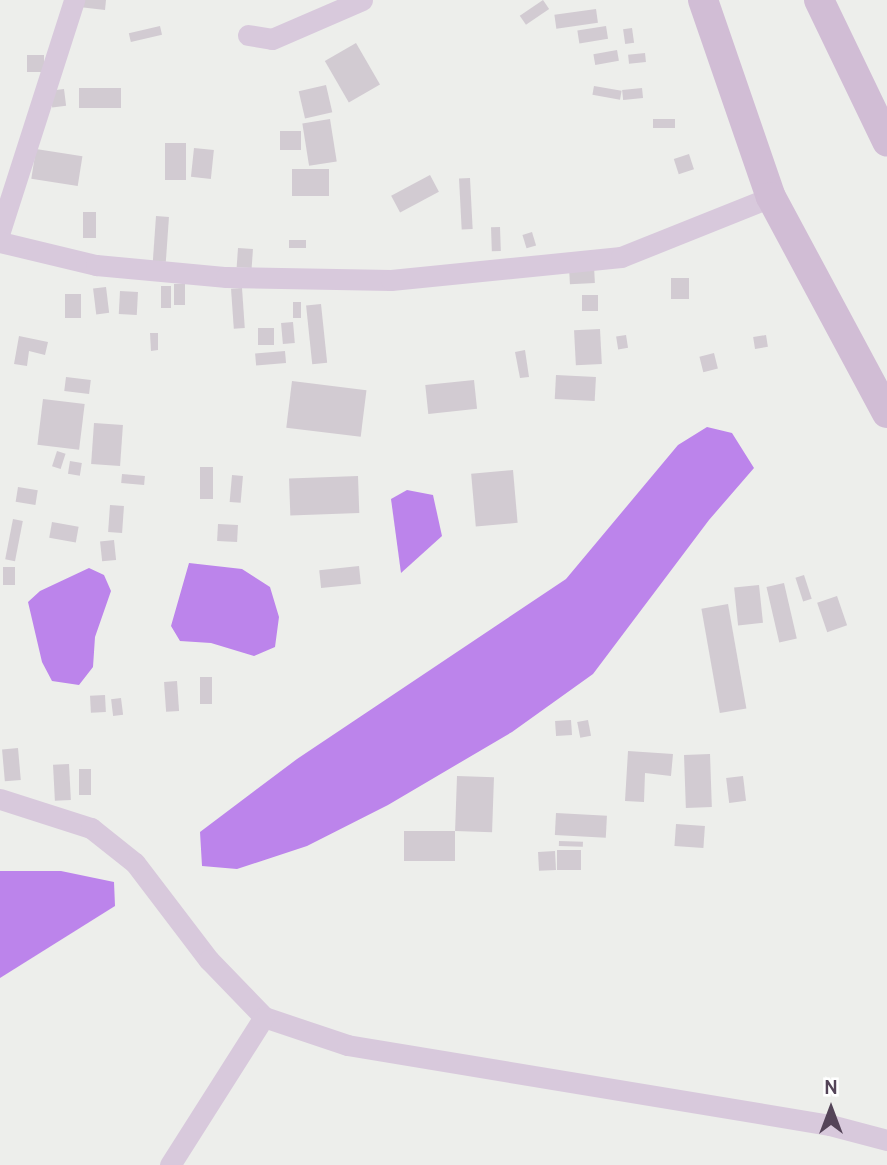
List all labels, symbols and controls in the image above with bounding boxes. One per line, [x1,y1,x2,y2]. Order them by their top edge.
north arrow [796,1074,866,1144]
text: N [824,1076,838,1099]

